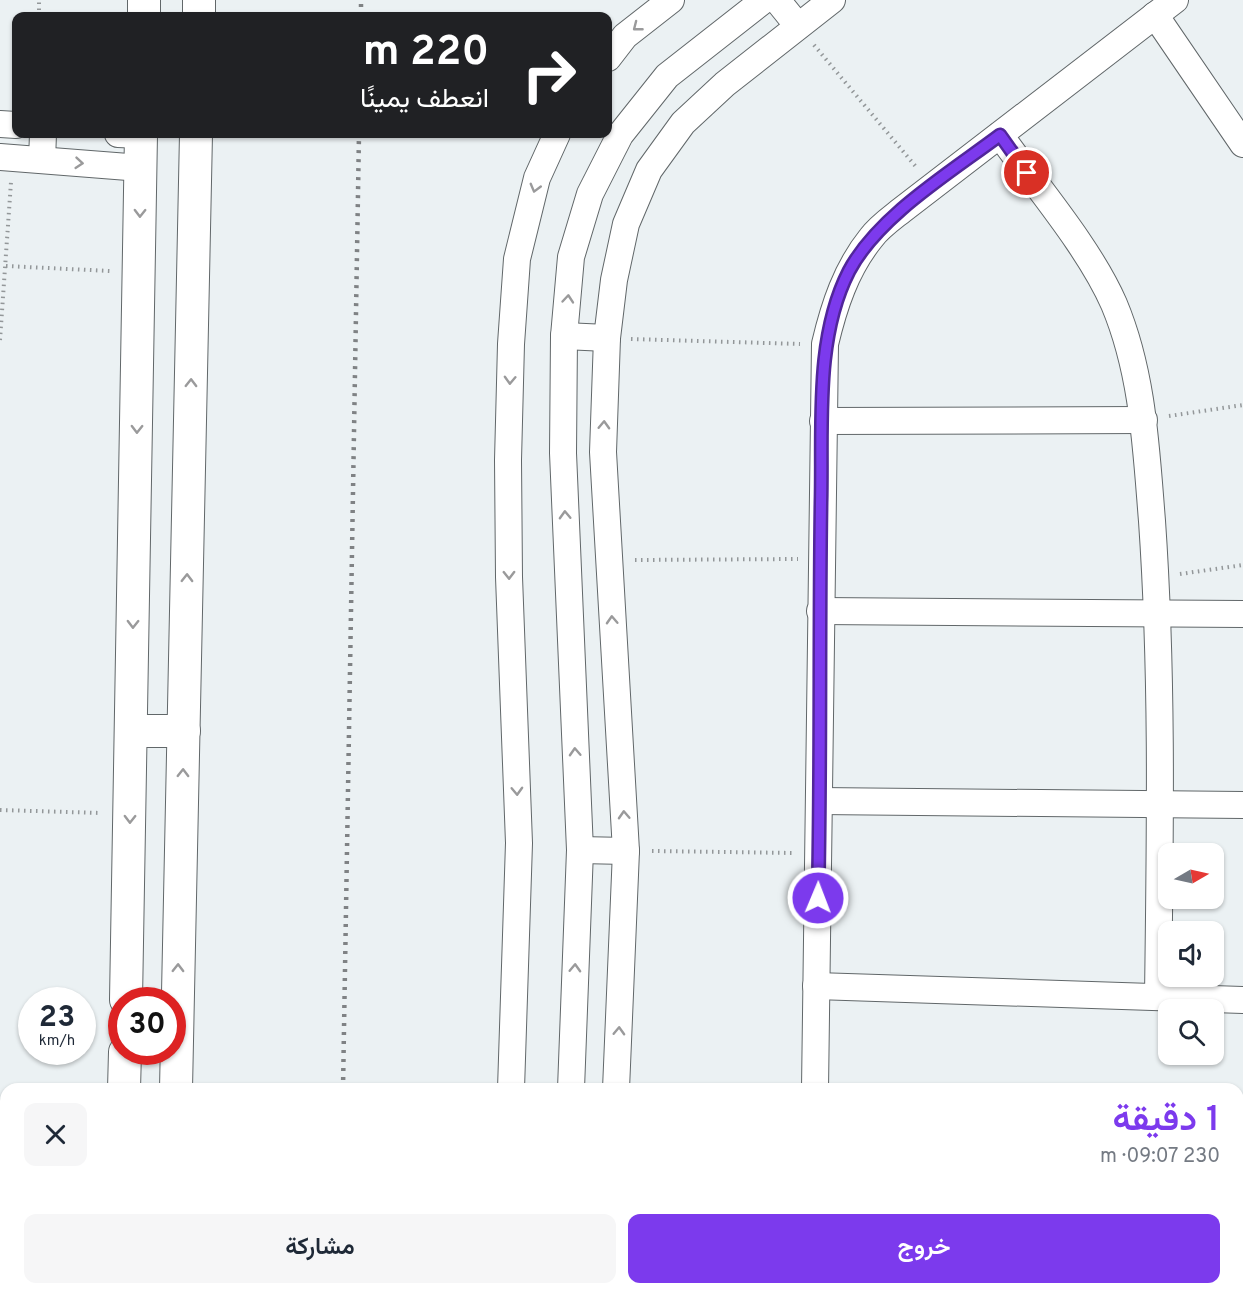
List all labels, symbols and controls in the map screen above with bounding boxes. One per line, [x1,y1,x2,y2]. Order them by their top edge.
one-way arrow [633,19,644,30]
text: 220 m [363,27,489,80]
icon: right [510,36,588,114]
text: انعطف يمينًا [360,83,489,117]
pin [1001,147,1052,198]
one-way arrow [75,156,84,169]
icon: arrive [1010,156,1043,189]
one-way arrow [530,182,542,192]
one-way arrow [134,208,146,217]
one-way arrow [561,295,574,304]
one-way arrow [504,376,517,385]
one-way arrow [185,378,197,387]
one-way arrow [598,421,611,430]
one-way arrow [130,424,143,433]
one-way arrow [559,510,571,519]
one-way arrow [502,571,515,580]
one-way arrow [181,573,193,582]
one-way arrow [605,616,618,625]
one-way arrow [127,619,139,628]
one-way arrow [569,747,582,756]
one-way arrow [177,768,189,777]
one-way arrow [510,786,523,795]
one-way arrow [618,810,631,819]
one-way arrow [124,814,136,823]
north arrow [1158,843,1224,909]
map controls [1158,843,1224,1065]
position arrow [786,866,850,930]
button: sound [1158,921,1224,987]
one-way arrow [172,963,185,972]
one-way arrow [569,963,582,972]
speed limit sign: 30 [108,987,186,1065]
button: search [1158,999,1224,1065]
text: 23 [39,1000,75,1037]
one-way arrow [612,1026,625,1035]
text: km/h [39,1032,75,1051]
text: 1 دقيقة [1113,1098,1220,1144]
button: close [24,1103,87,1166]
text: 230 m · 09:07 [1100,1144,1220,1170]
button: مشاركة [24,1214,616,1283]
button: خروج [628,1214,1220,1283]

